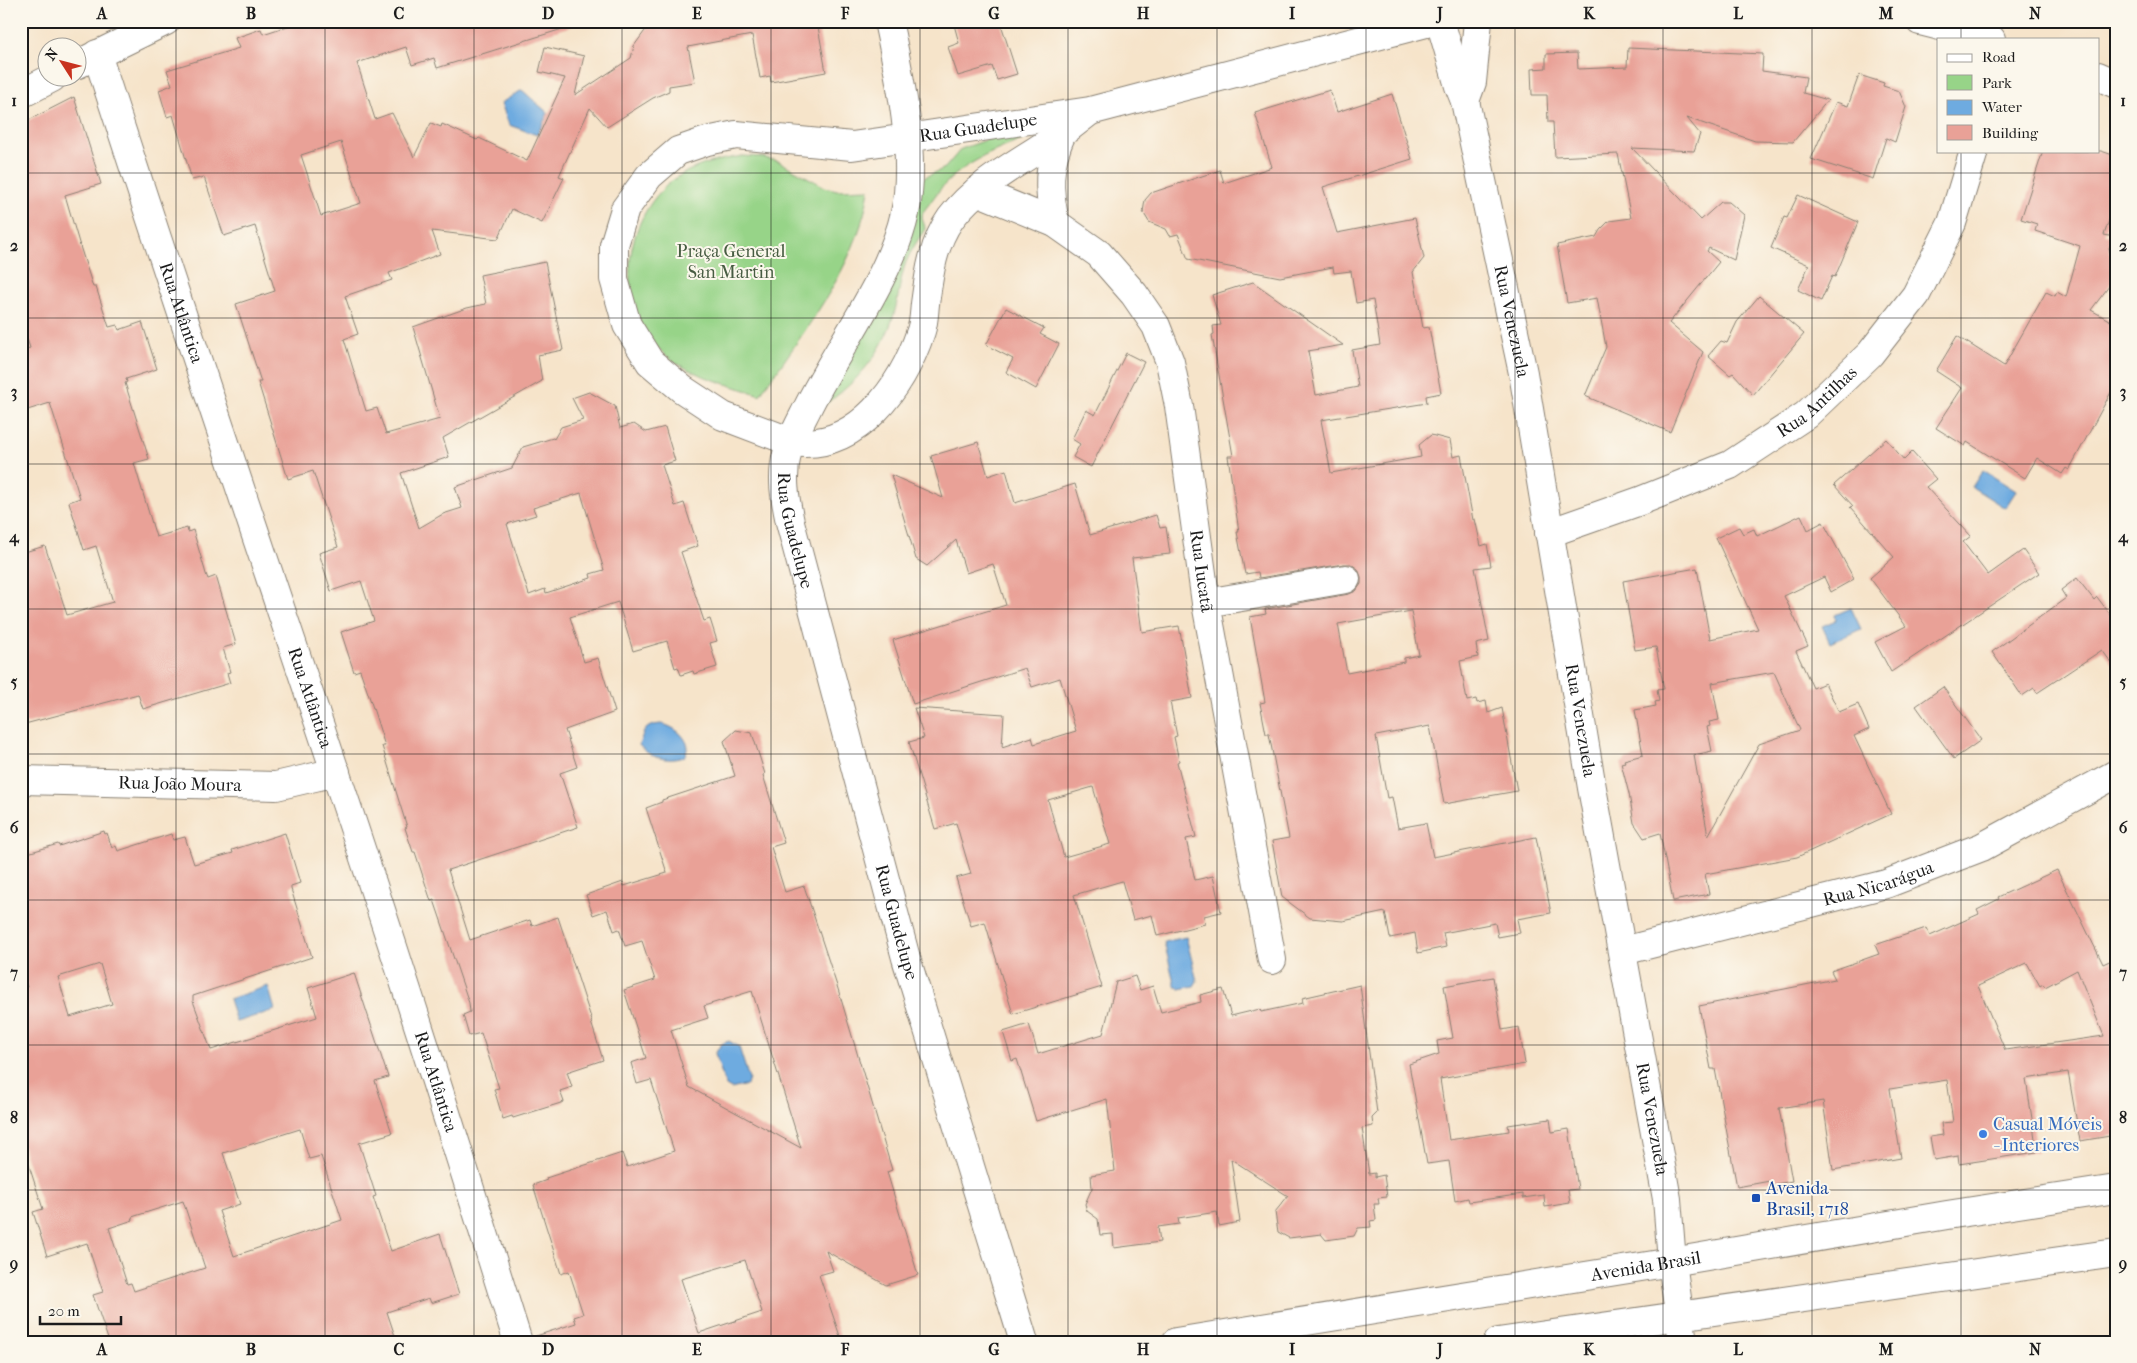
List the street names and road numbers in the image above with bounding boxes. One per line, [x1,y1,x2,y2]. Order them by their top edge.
street label: Rua Guadelupe [918,109,1039,147]
street label: Rua Atlântica [155,260,208,366]
street label: Rua Venezuela [1489,263,1534,380]
street label: Rua Antilhas [1773,362,1862,442]
street label: Rua Guadelupe [773,472,817,591]
street label: Rua Iucatã [1185,528,1218,615]
street label: Rua Atlântica [283,645,337,751]
street label: Rua Venezuela [1561,662,1600,779]
street label: Rua João Moura [118,772,243,796]
street label: Rua Nicarágua [1821,856,1937,911]
street label: Rua Guadelupe [871,862,922,983]
street label: Rua Atlântica [410,1029,462,1135]
street label: Rua Venezuela [1631,1061,1673,1178]
street label: Avenida Brasil [1588,1247,1703,1286]

